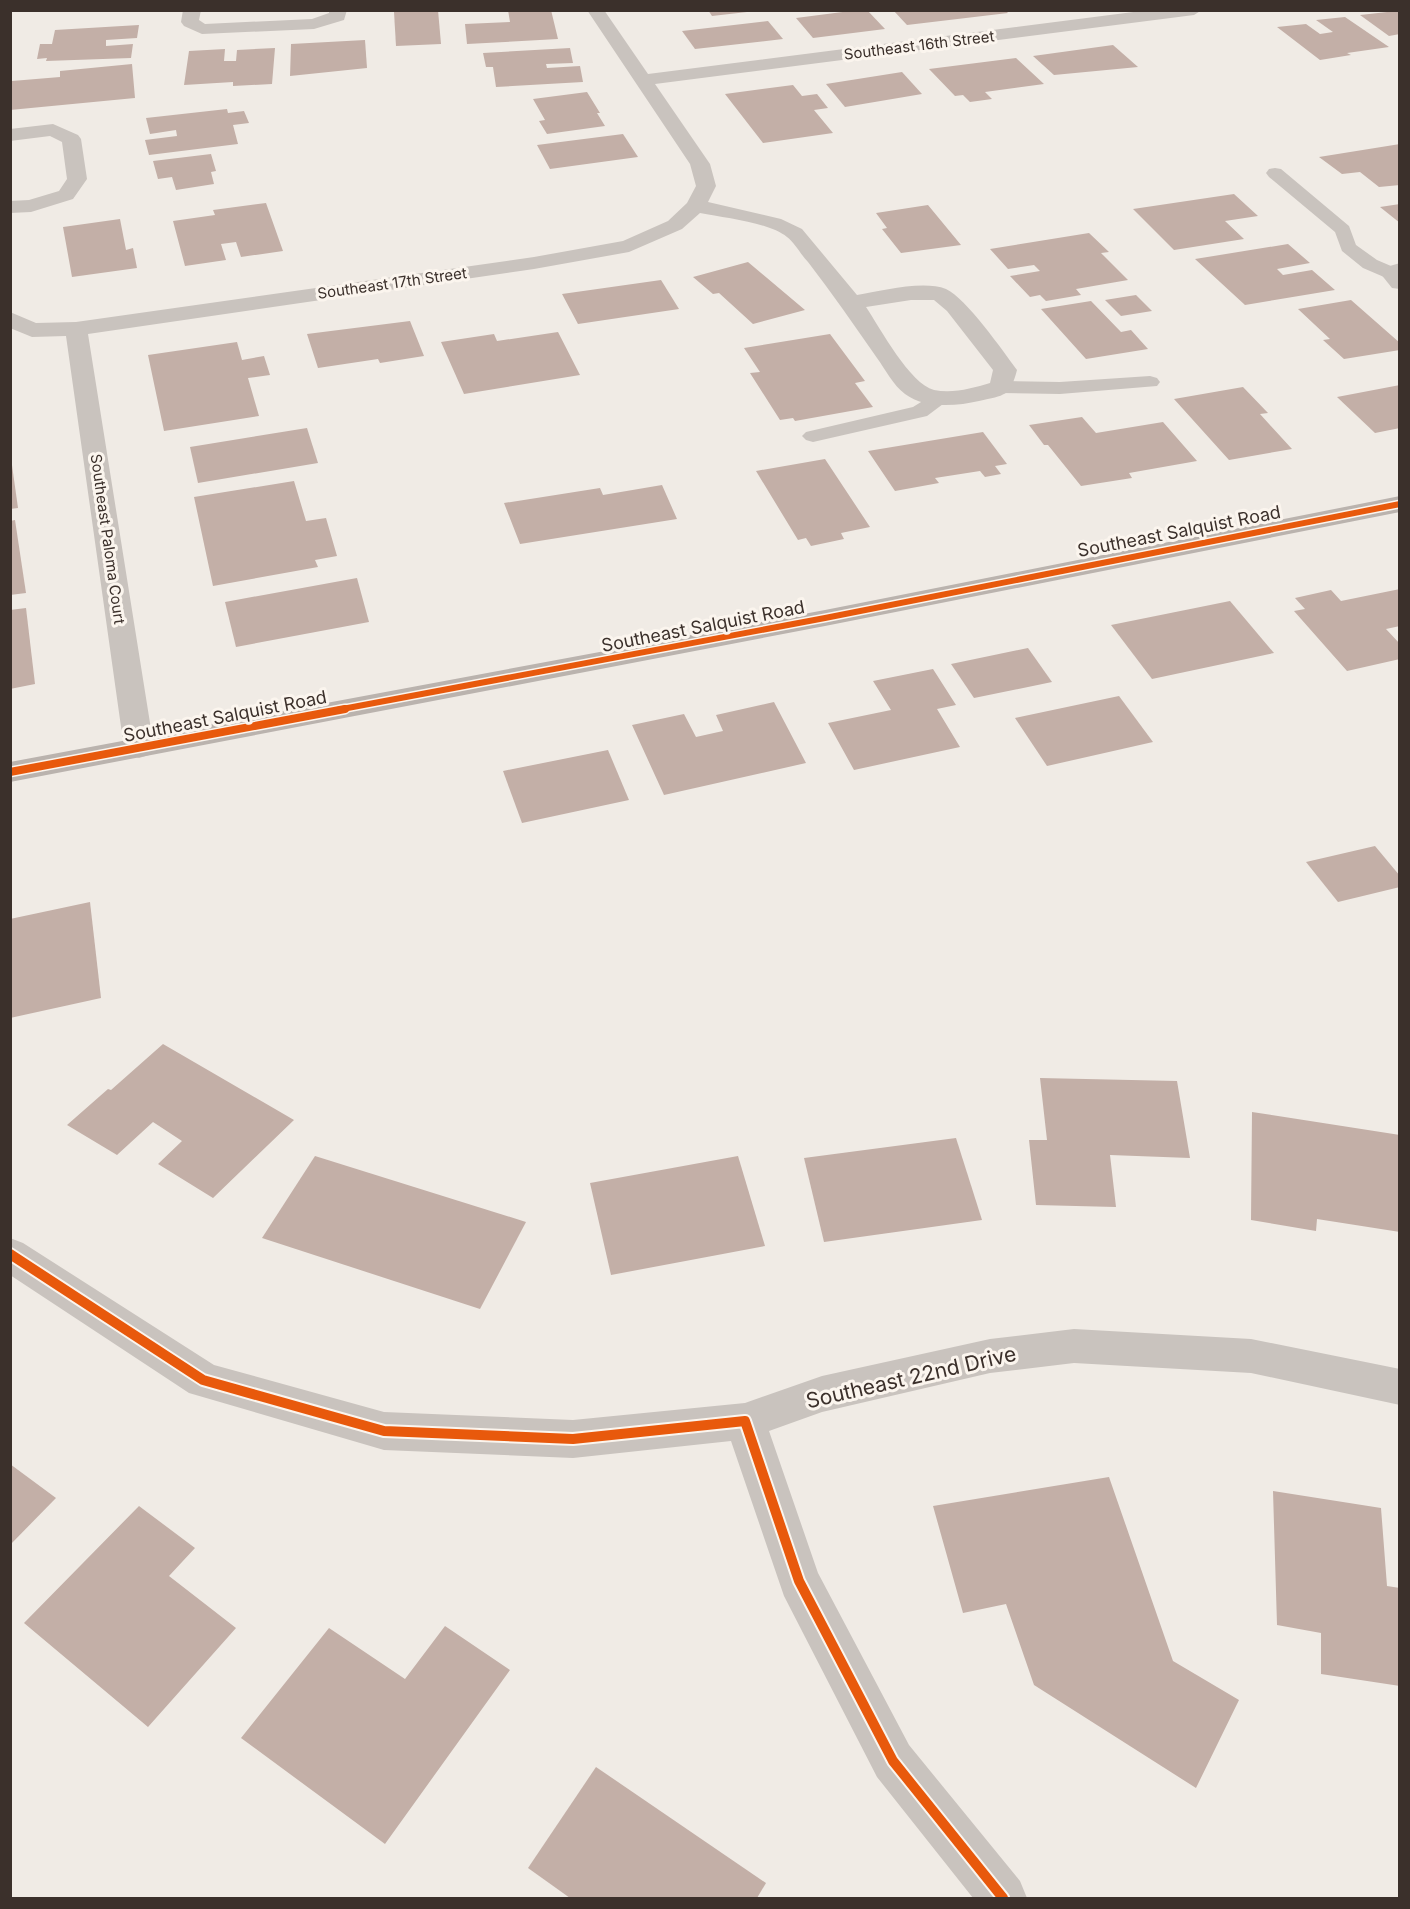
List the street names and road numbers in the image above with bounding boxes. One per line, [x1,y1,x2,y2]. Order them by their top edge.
street label: Southeast 16th Street [843,26,995,64]
street label: Southeast 17th Street [316,263,468,303]
street label: Southeast Paloma Court [87,453,129,625]
street label: Southeast Salquist Road [1076,501,1282,561]
street label: Southeast Salquist Road [600,596,806,656]
street label: Southeast Salquist Road [122,686,328,746]
street label: Southeast 22nd Drive [804,1341,1018,1413]

